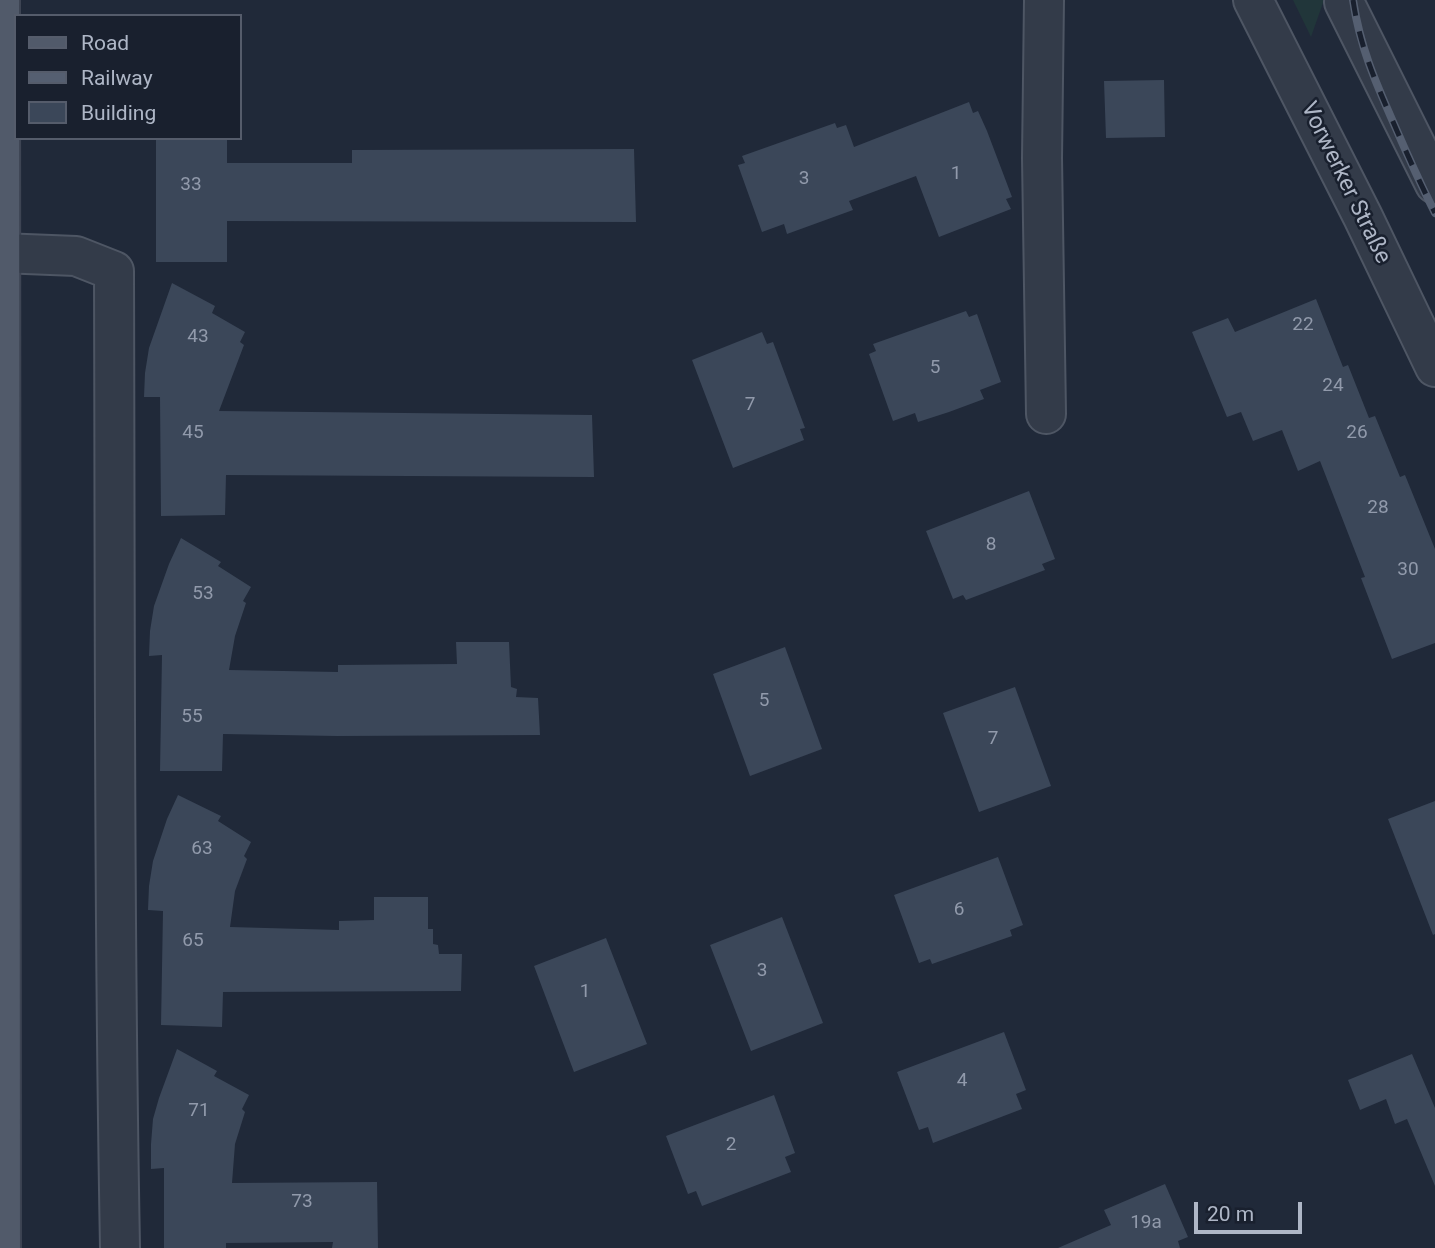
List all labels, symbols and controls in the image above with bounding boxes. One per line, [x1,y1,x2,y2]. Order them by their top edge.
legend [14,14,242,140]
text: Road [81,31,129,55]
text: Railway [81,66,153,90]
street label: Vorwerker Straße [1294,98,1396,268]
text: Building [81,101,156,125]
house number: 1 [951,163,961,185]
house number: 3 [799,168,809,190]
house number: 33 [180,174,202,196]
house number: 22 [1292,314,1314,336]
house number: 43 [187,326,209,348]
house number: 5 [930,357,940,379]
house number: 24 [1322,375,1344,397]
house number: 7 [745,394,755,416]
house number: 45 [182,422,204,444]
house number: 26 [1346,422,1368,444]
house number: 28 [1367,497,1389,519]
house number: 8 [986,534,996,556]
house number: 30 [1397,559,1419,581]
house number: 53 [192,583,214,605]
house number: 5 [759,690,769,712]
house number: 55 [181,706,203,728]
house number: 7 [988,728,998,750]
house number: 63 [191,838,213,860]
house number: 6 [954,899,964,921]
house number: 65 [182,930,204,952]
house number: 3 [757,960,767,982]
house number: 1 [580,981,590,1003]
house number: 4 [957,1070,967,1092]
house number: 71 [188,1100,210,1122]
house number: 2 [726,1134,736,1156]
scale bar [1197,1188,1306,1232]
house number: 73 [291,1191,313,1213]
text: 20 m [1207,1202,1254,1226]
house number: 19a [1130,1212,1162,1234]

